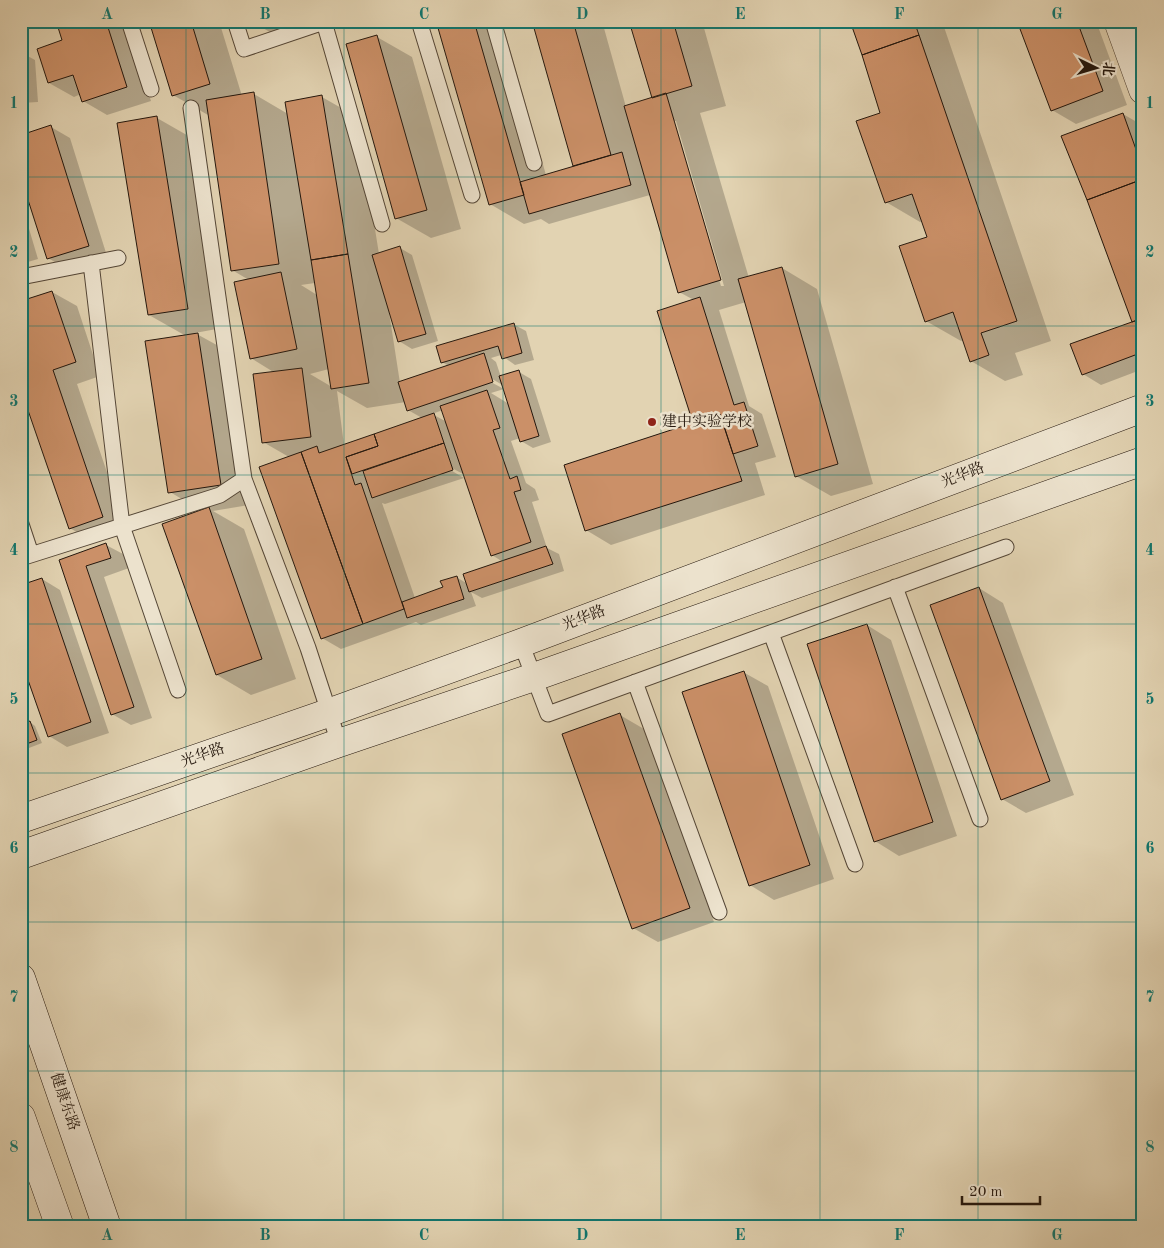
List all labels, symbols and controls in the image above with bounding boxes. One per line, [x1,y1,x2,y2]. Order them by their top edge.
text: A [101,7,113,23]
text: B [259,7,271,23]
text: C [419,7,429,23]
text: D [576,7,588,23]
text: E [734,7,746,23]
text: F [894,7,905,23]
text: G [1051,7,1063,23]
north arrow [1072,42,1122,92]
text: 北 [1100,61,1117,77]
text: 1 [9,96,19,112]
text: 1 [1145,96,1155,112]
text: 2 [9,245,19,261]
text: 2 [1145,245,1155,261]
text: 3 [9,394,19,410]
text: 3 [1145,394,1155,410]
place label: 建中实验学校 [662,413,752,430]
marker: 建中实验学校 [646,416,658,428]
street label: 光华路 [939,459,987,491]
text: 4 [9,543,19,559]
text: 4 [1145,543,1155,559]
street label: 光华路 [560,602,608,634]
text: 5 [9,692,19,708]
text: 5 [1145,692,1155,708]
street label: 光华路 [179,740,227,770]
text: 6 [9,841,19,857]
text: 6 [1145,841,1155,857]
text: 7 [9,990,19,1006]
text: 7 [1145,990,1155,1006]
street label: 健康东路 [47,1071,83,1133]
text: 8 [9,1140,19,1156]
text: 8 [1145,1140,1155,1156]
scale bar [962,1173,1039,1205]
text: 20 m [969,1185,1003,1200]
text: A [101,1228,113,1244]
text: B [259,1228,271,1244]
text: C [419,1228,429,1244]
text: D [576,1228,588,1244]
text: E [734,1228,746,1244]
text: F [894,1228,905,1244]
text: G [1051,1228,1063,1244]

